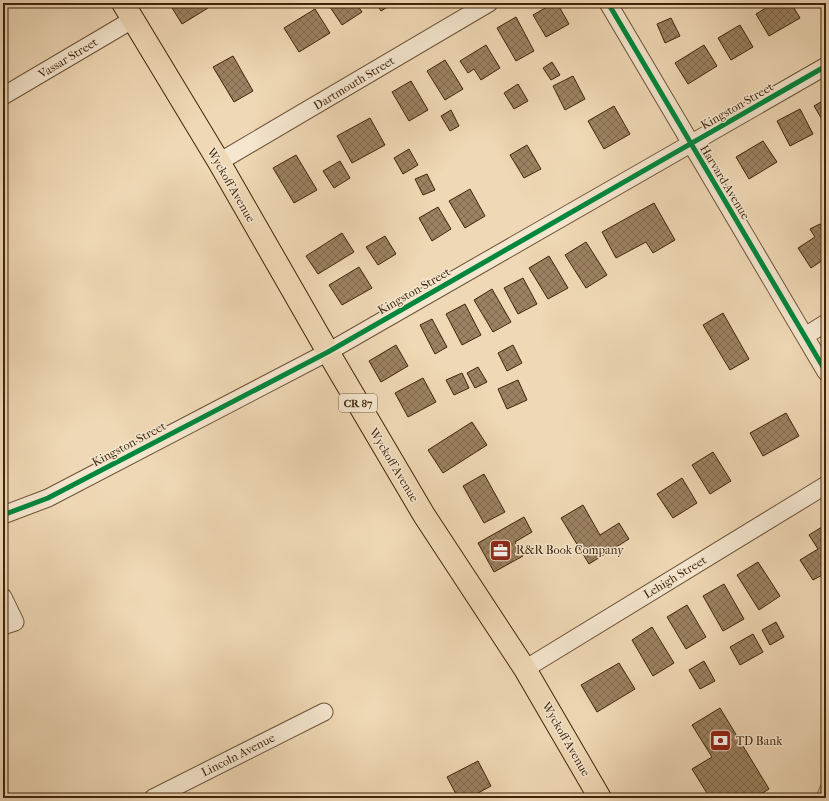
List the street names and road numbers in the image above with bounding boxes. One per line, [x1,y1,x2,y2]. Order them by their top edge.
street label: Vassar Street [35,35,101,82]
street label: Dartmouth Street [311,53,398,113]
street label: Kingston Street [698,79,776,132]
street label: Harvard Avenue [697,142,753,222]
street label: Wyckoff Avenue [204,145,258,225]
street label: Kingston Street [375,264,453,317]
road number: CR 87 [339,394,377,412]
street label: Kingston Street [90,418,169,469]
street label: Wyckoff Avenue [366,425,422,504]
street label: Lehigh Street [641,552,710,601]
street label: Wyckoff Avenue [539,699,593,779]
street label: Lincoln Avenue [199,730,277,780]

